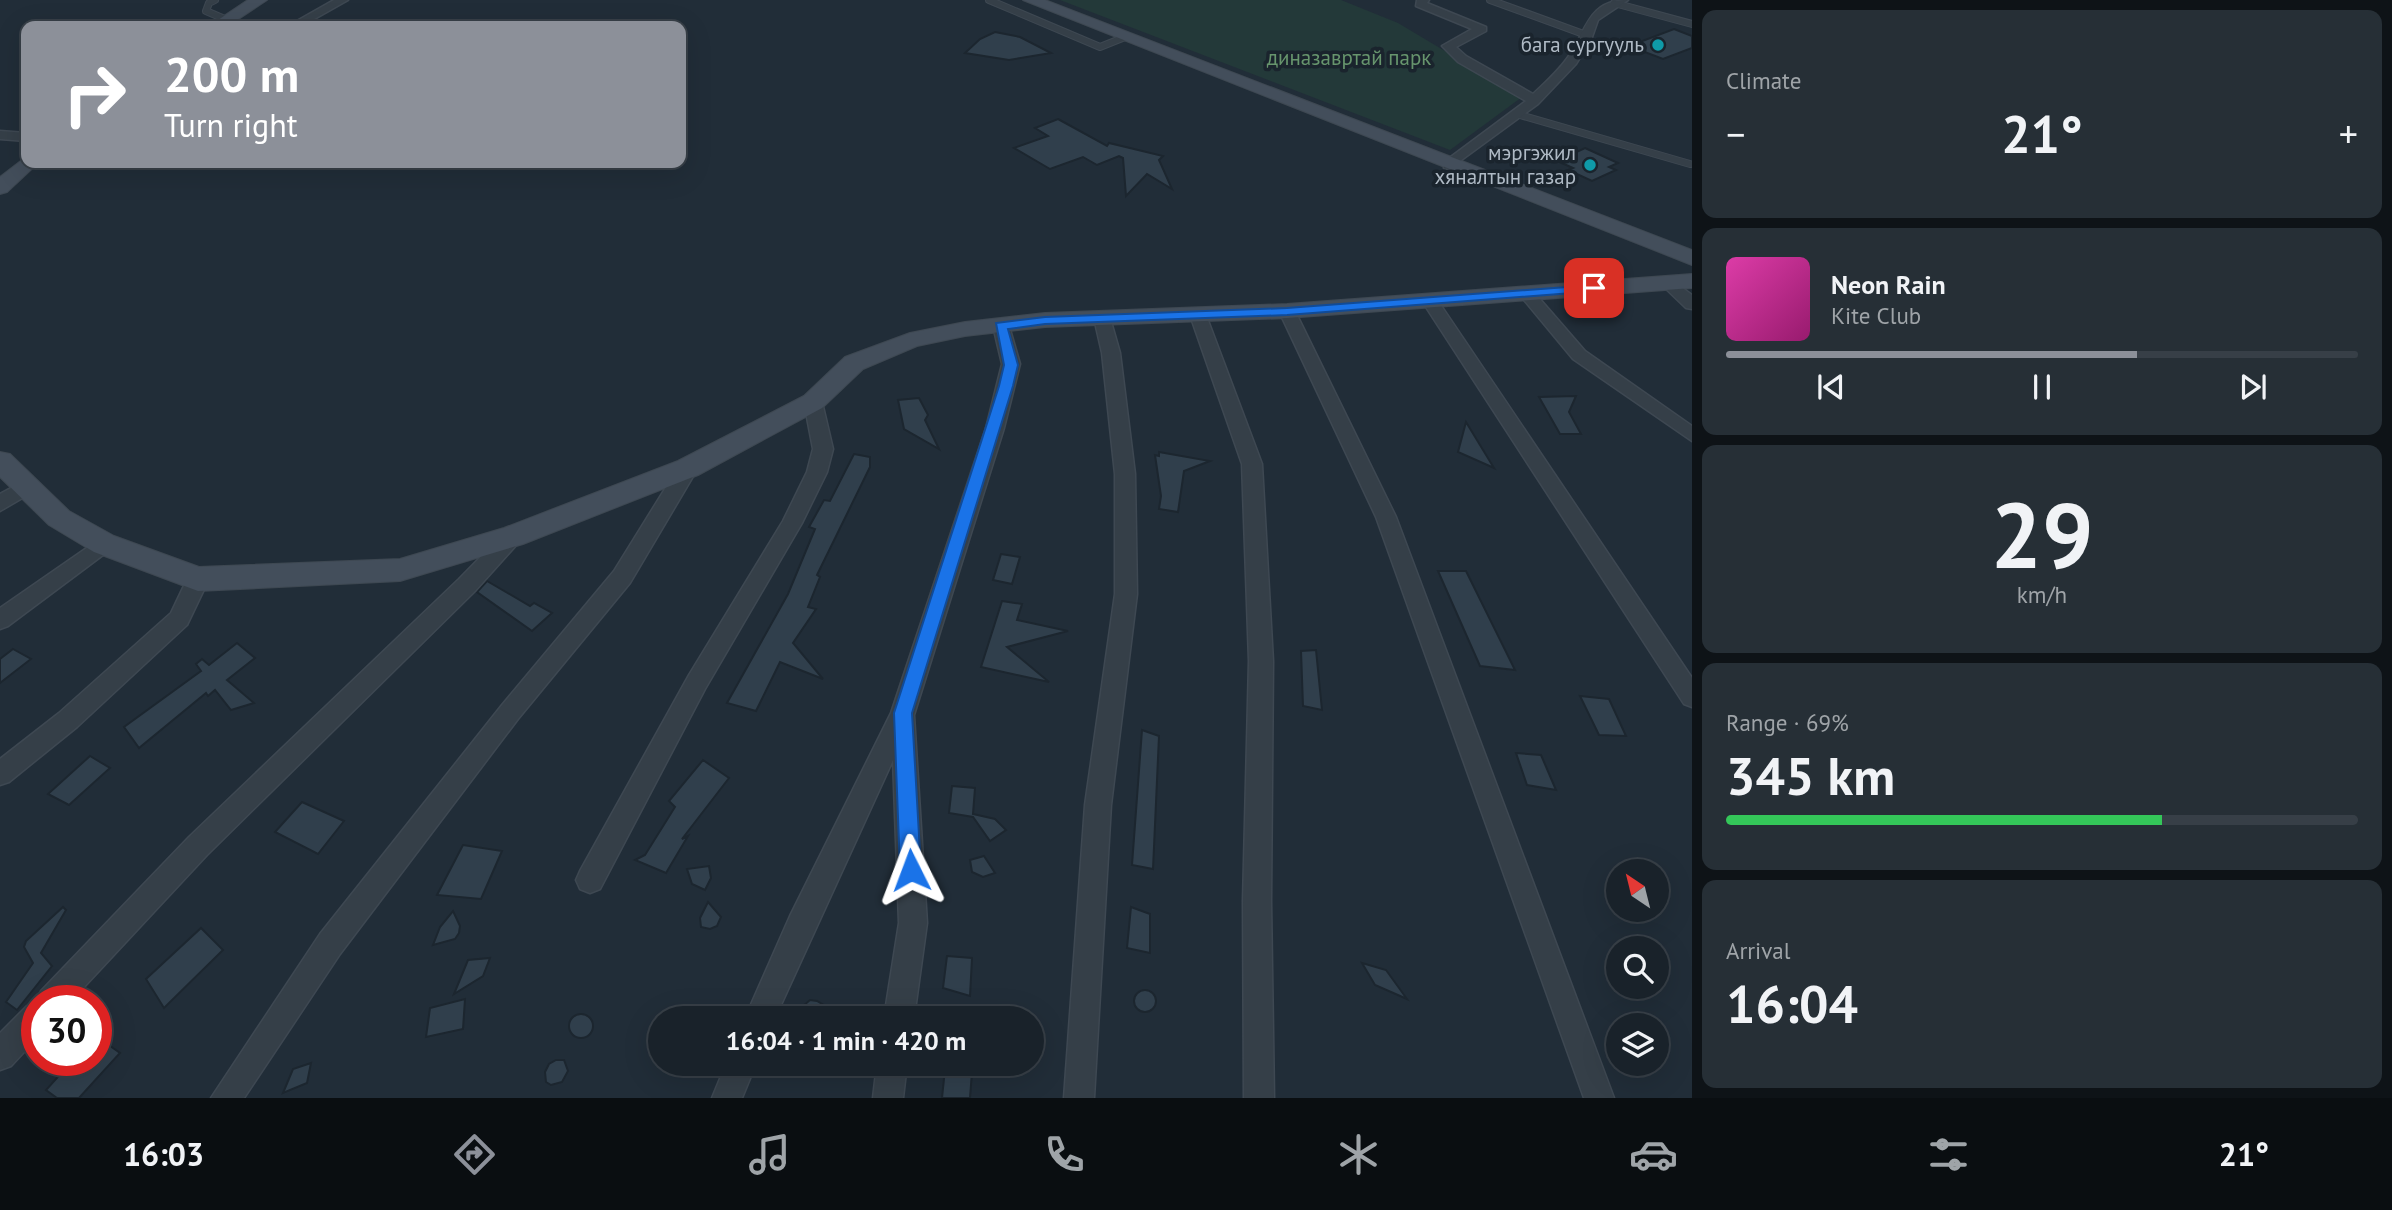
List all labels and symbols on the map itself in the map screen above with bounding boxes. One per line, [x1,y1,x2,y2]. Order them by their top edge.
place label: бага сургууль [1521,31,1644,58]
marker: бага сургууль [1650,37,1666,53]
park label: диназавртай парк [1267,44,1431,71]
place label: мэргэжил хяналтын газар [1435,139,1576,190]
marker: мэргэжил хяналтын газар [1582,157,1598,173]
pin [1564,258,1624,318]
position arrow [874,833,948,907]
north arrow [1606,859,1670,922]
speed limit sign: 30 [21,985,112,1076]

